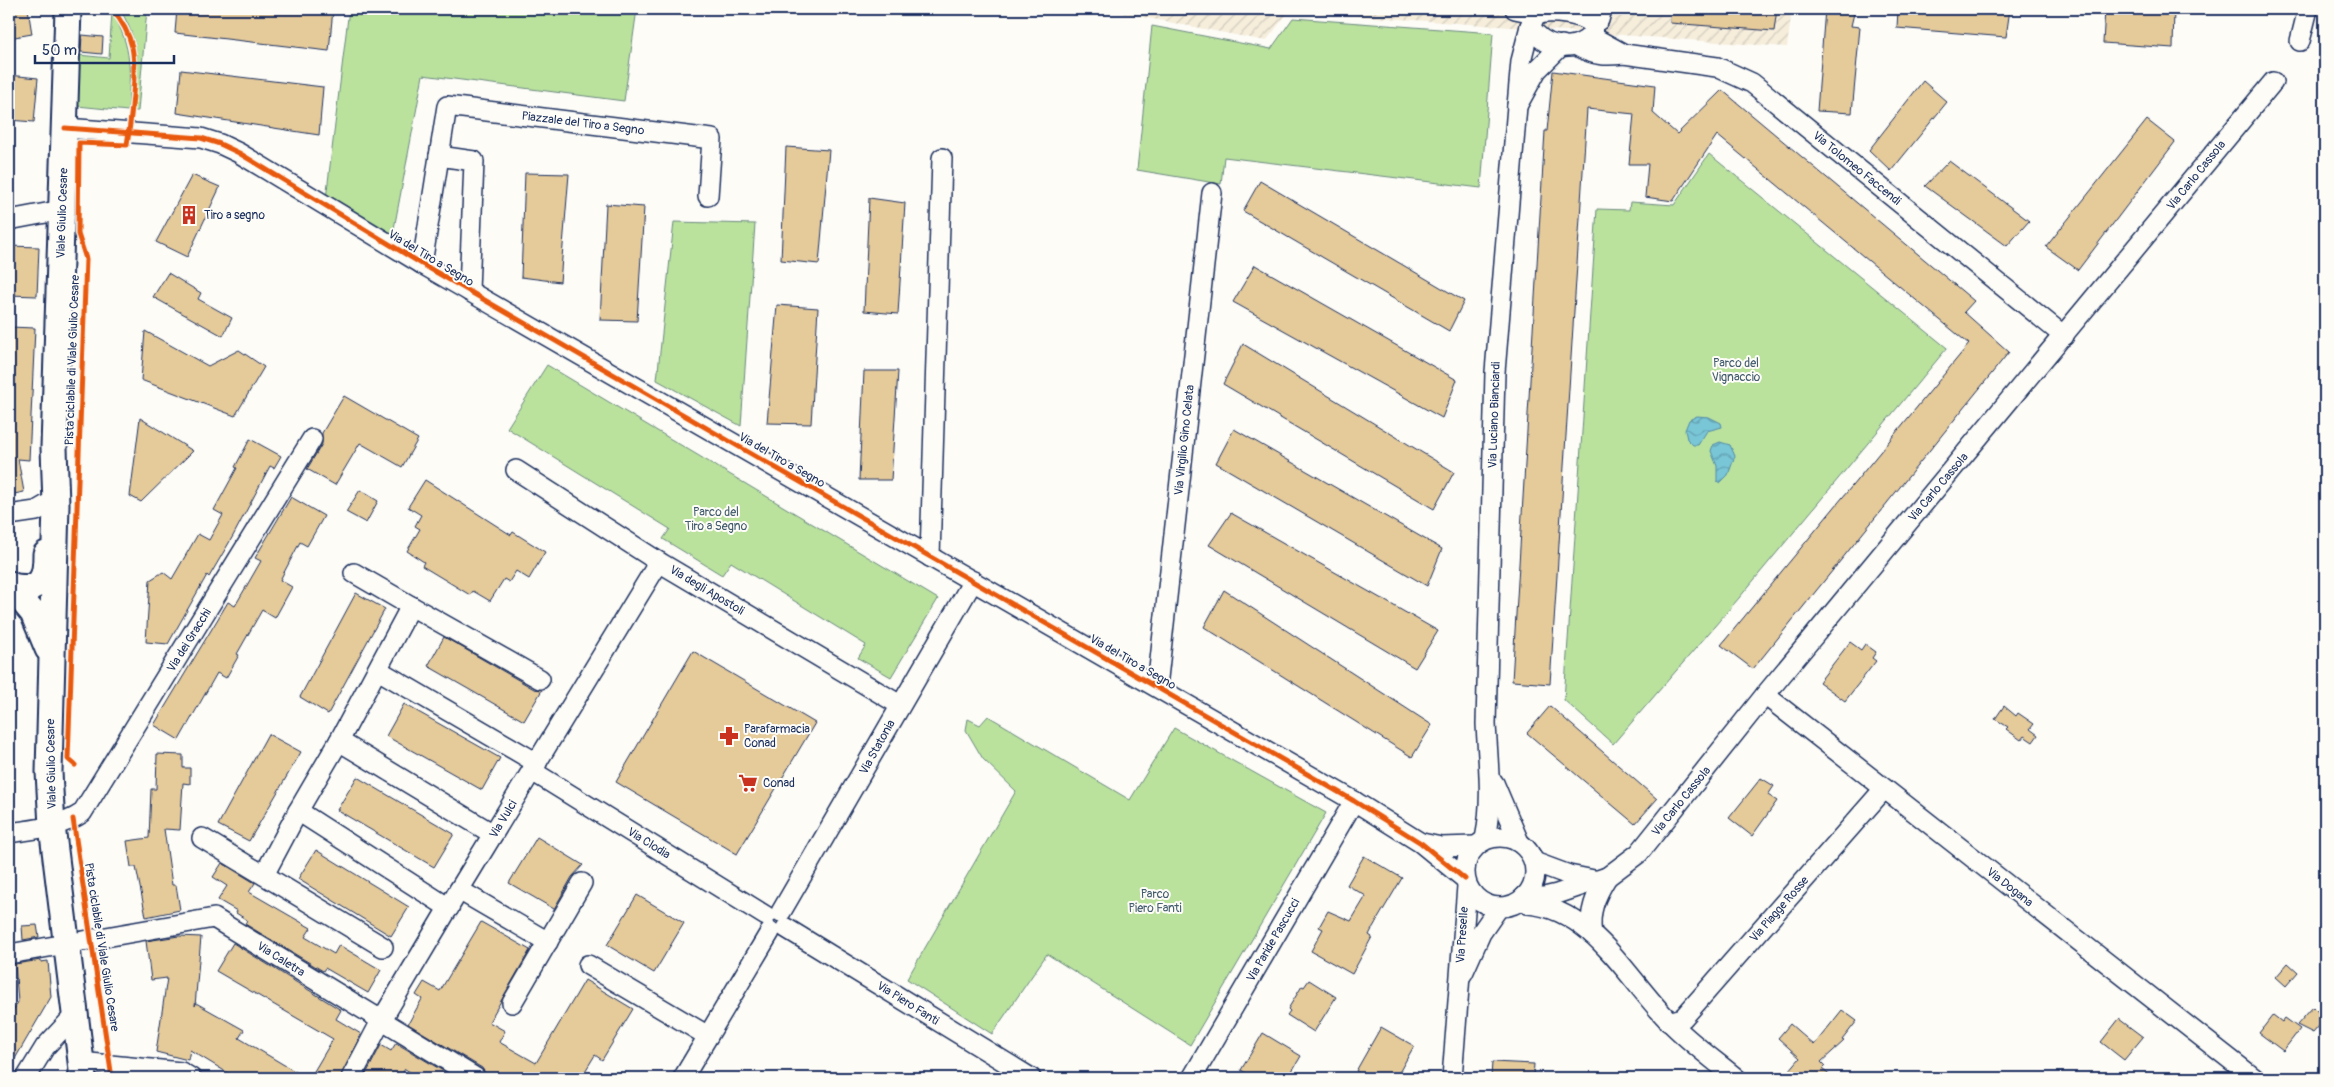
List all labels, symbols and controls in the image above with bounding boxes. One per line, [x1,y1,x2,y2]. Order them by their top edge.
scale bar [35,32,174,64]
text: 50 m [42,41,77,60]
street label: Piazzale del Tiro a Segno [521,109,646,139]
street label: Via Tolomeo Faccendi [1809,128,1904,209]
street label: Via Carlo Cassola [2164,137,2229,213]
street label: Viale Giulio Cesare [53,167,72,259]
building icon: Tiro a segno [178,204,200,226]
place label: Tiro a segno [204,208,265,223]
street label: Via del Tiro a Segno [385,227,477,290]
street label: Pista ciclabile di Viale Giulio Cesare [62,274,83,446]
park label: Parco del Vignaccio [1712,356,1761,385]
street label: Via Luciano Bianciardi [1485,361,1504,469]
street label: Via Virgilio Gino Celata [1171,384,1198,496]
street label: Via del Tiro a Segno [736,430,828,492]
street label: Via Carlo Cassola [1905,450,1972,525]
park label: Parco del Tiro a Segno [685,505,748,534]
street label: Via degli Apostoli [667,562,747,619]
street label: Via dei Gracchi [164,606,215,675]
street label: Via del Tiro a Segno [1087,632,1179,694]
street label: Via Statonia [856,717,899,777]
street label: Viale Giulio Cesare [43,718,60,809]
place label: Parafarmacia Conad [744,722,810,751]
pharmacy icon: Parafarmacia Conad [718,725,740,747]
street label: Via Carlo Cassola [1649,763,1714,839]
supermarket icon: Conad [737,772,759,794]
place label: Conad [763,776,795,791]
street label: Via Vulci [486,797,521,841]
street label: Via Clodia [624,824,673,863]
street label: Pista ciclabile di Viale Giulio Cesare [81,862,122,1033]
street label: Via Dogana [1983,865,2036,911]
street label: Via Piagge Rosse [1747,873,1812,945]
park label: Parco Piero Fanti [1128,887,1182,916]
street label: Via Paride Pascucci [1244,896,1303,985]
street label: Via Preselle [1453,906,1472,964]
street label: Via Caletra [254,939,308,980]
street label: Via Piero Fanti [874,978,942,1029]

